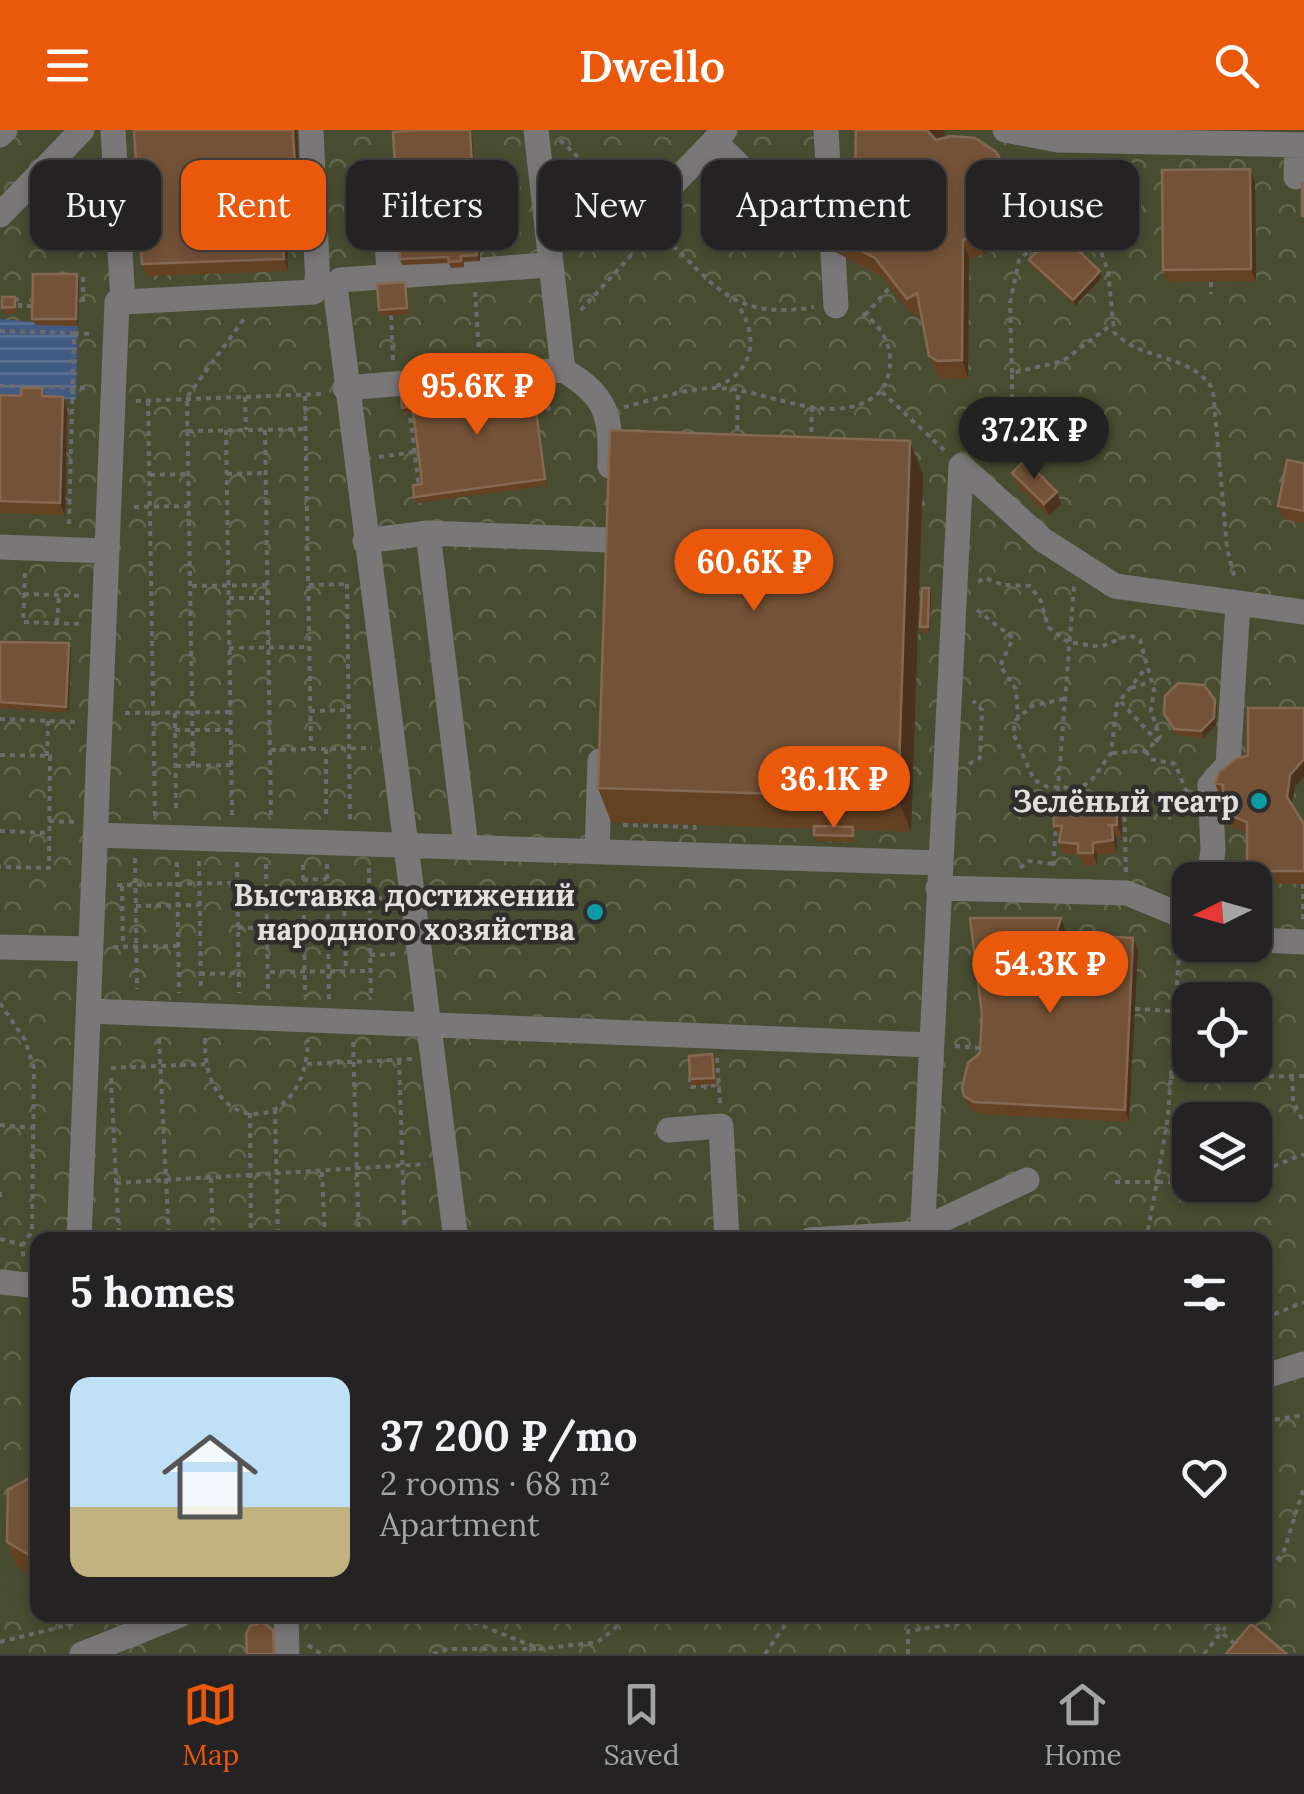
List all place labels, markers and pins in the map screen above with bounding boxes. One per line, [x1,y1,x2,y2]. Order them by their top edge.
pin: 95.6K ₽ [385,353,569,438]
pin: 37.2K ₽ [942,397,1126,482]
pin: 60.6K ₽ [662,529,846,614]
pin: 36.1K ₽ [742,746,926,831]
place label: Зелёный театр [1013,782,1239,820]
marker: Зелёный театр [1248,790,1270,812]
place label: Выставка достижений народного хозяйства [234,876,575,948]
marker: Выставка достижений народного хозяйства [584,901,606,923]
pin: 54.3K ₽ [958,931,1142,1016]

